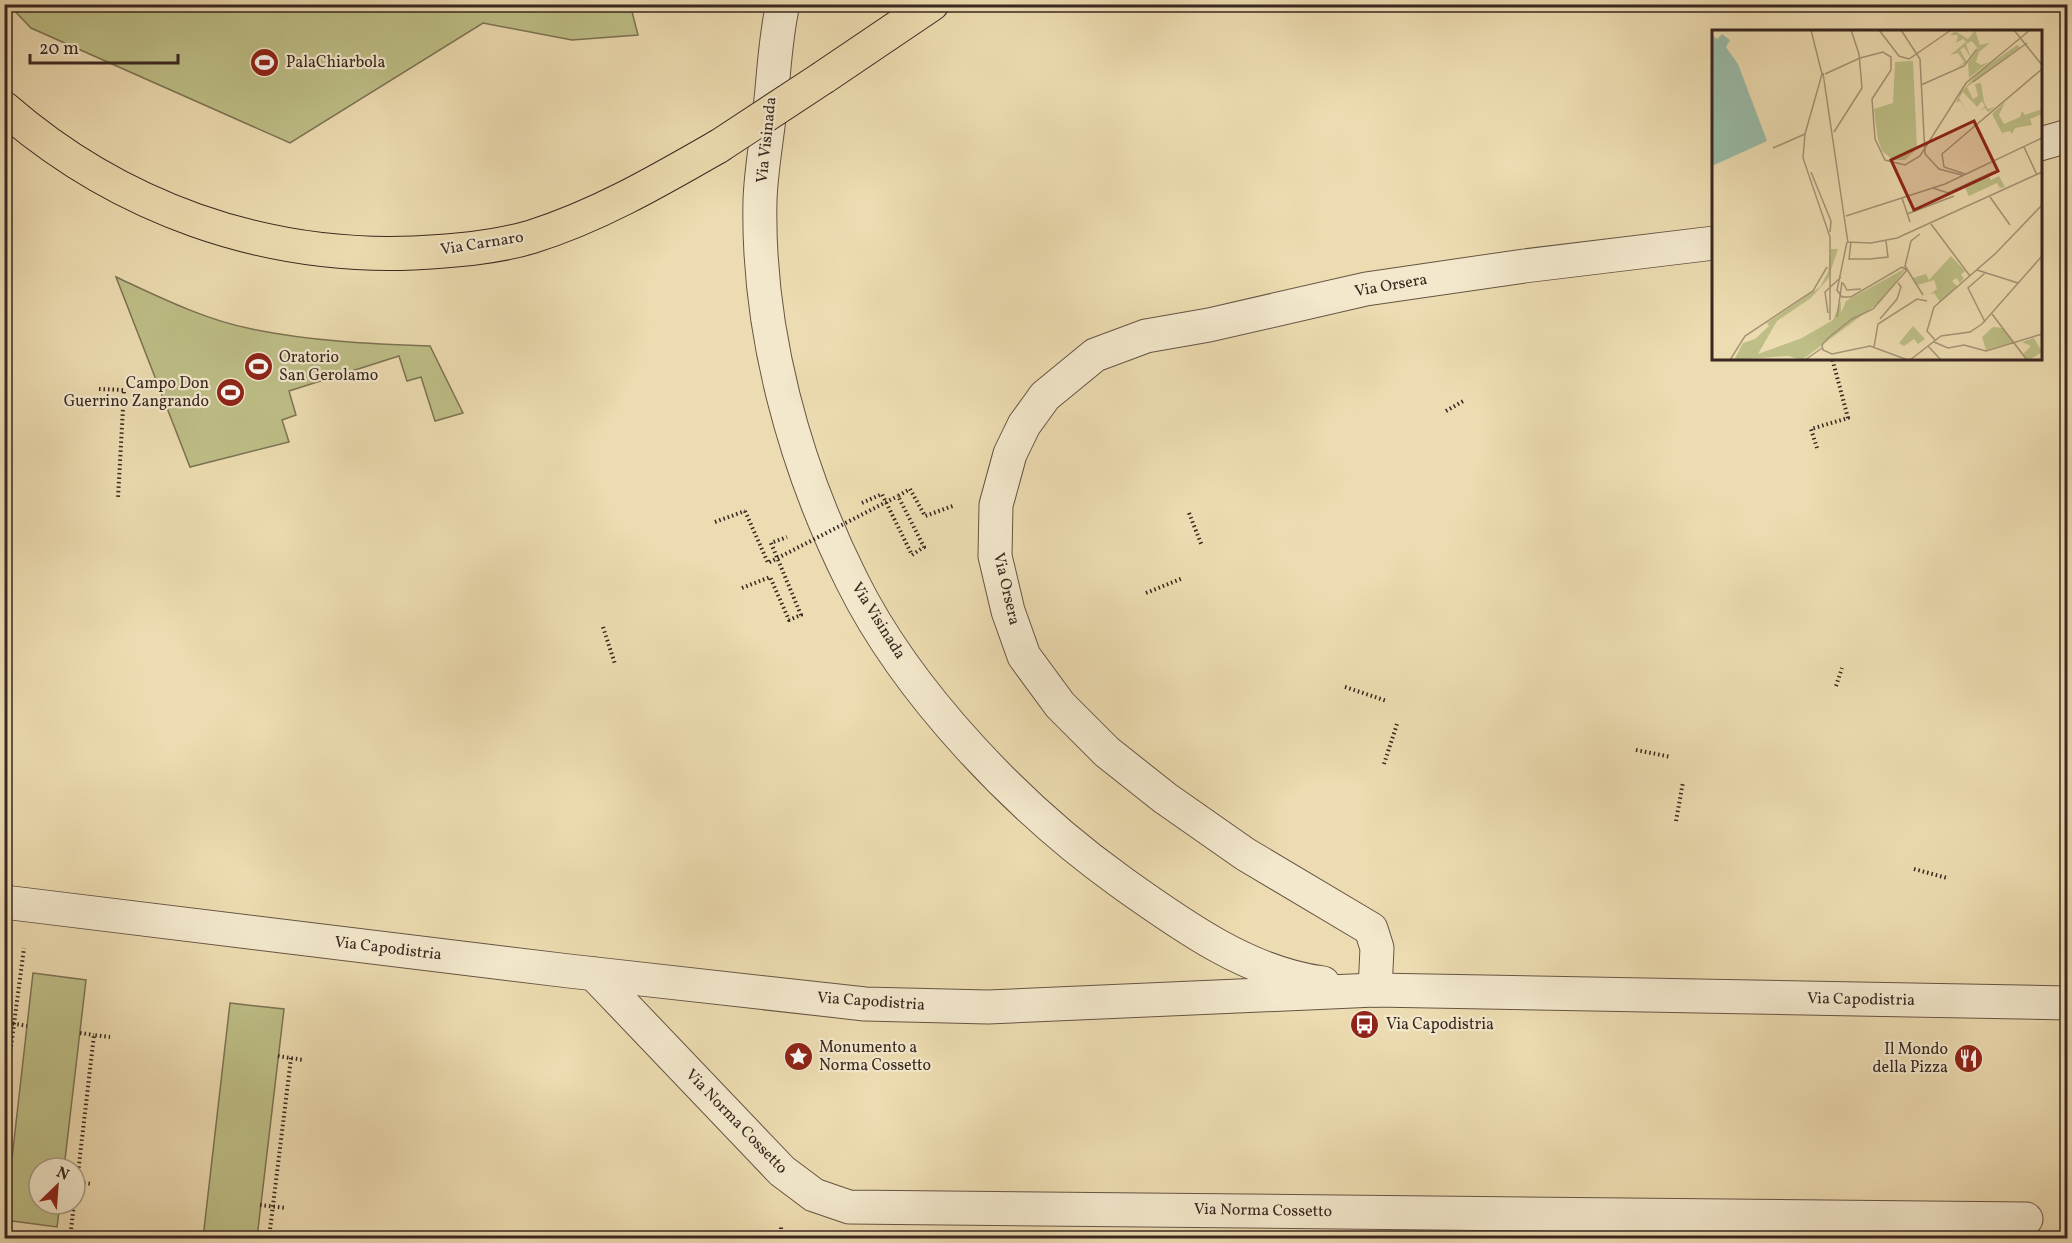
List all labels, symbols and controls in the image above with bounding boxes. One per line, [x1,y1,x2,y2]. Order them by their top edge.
scale bar [30,27,178,65]
inset map [1712,30,2042,360]
text: 20 m [39,37,79,62]
sports icon: PalaChiarbola [249,47,281,79]
place label: PalaChiarbola [286,52,385,74]
street label: Via Visinada [752,96,782,184]
street label: Via Carnaro [439,227,525,261]
street label: Via Orsera [1353,269,1429,303]
place label: Oratorio San Gerolamo [279,347,378,387]
sports icon: Oratorio San Gerolamo [242,351,274,383]
place label: Campo Don Guerrino Zangrando [64,373,209,413]
sports icon: Campo Don Guerrino Zangrando [214,377,246,409]
street label: Via Orsera [987,551,1025,627]
street label: Via Visinada [846,578,910,664]
street label: Via Capodistria [333,931,443,967]
street label: Via Capodistria [816,987,926,1017]
street label: Via Capodistria [1807,988,1915,1012]
bus stop icon: Via Capodistria [1349,1009,1381,1041]
place label: Via Capodistria [1386,1014,1494,1036]
place label: Monumento a Norma Cossetto [819,1037,931,1077]
place label: Il Mondo della Pizza [1873,1039,1948,1079]
place icon: Monumento a Norma Cossetto [782,1041,814,1073]
restaurant icon: Il Mondo della Pizza [1953,1043,1985,1075]
street label: Via Norma Cossetto [680,1065,792,1179]
north arrow [27,1156,87,1216]
text: N [53,1162,73,1187]
street label: Via Norma Cossetto [1194,1199,1332,1223]

